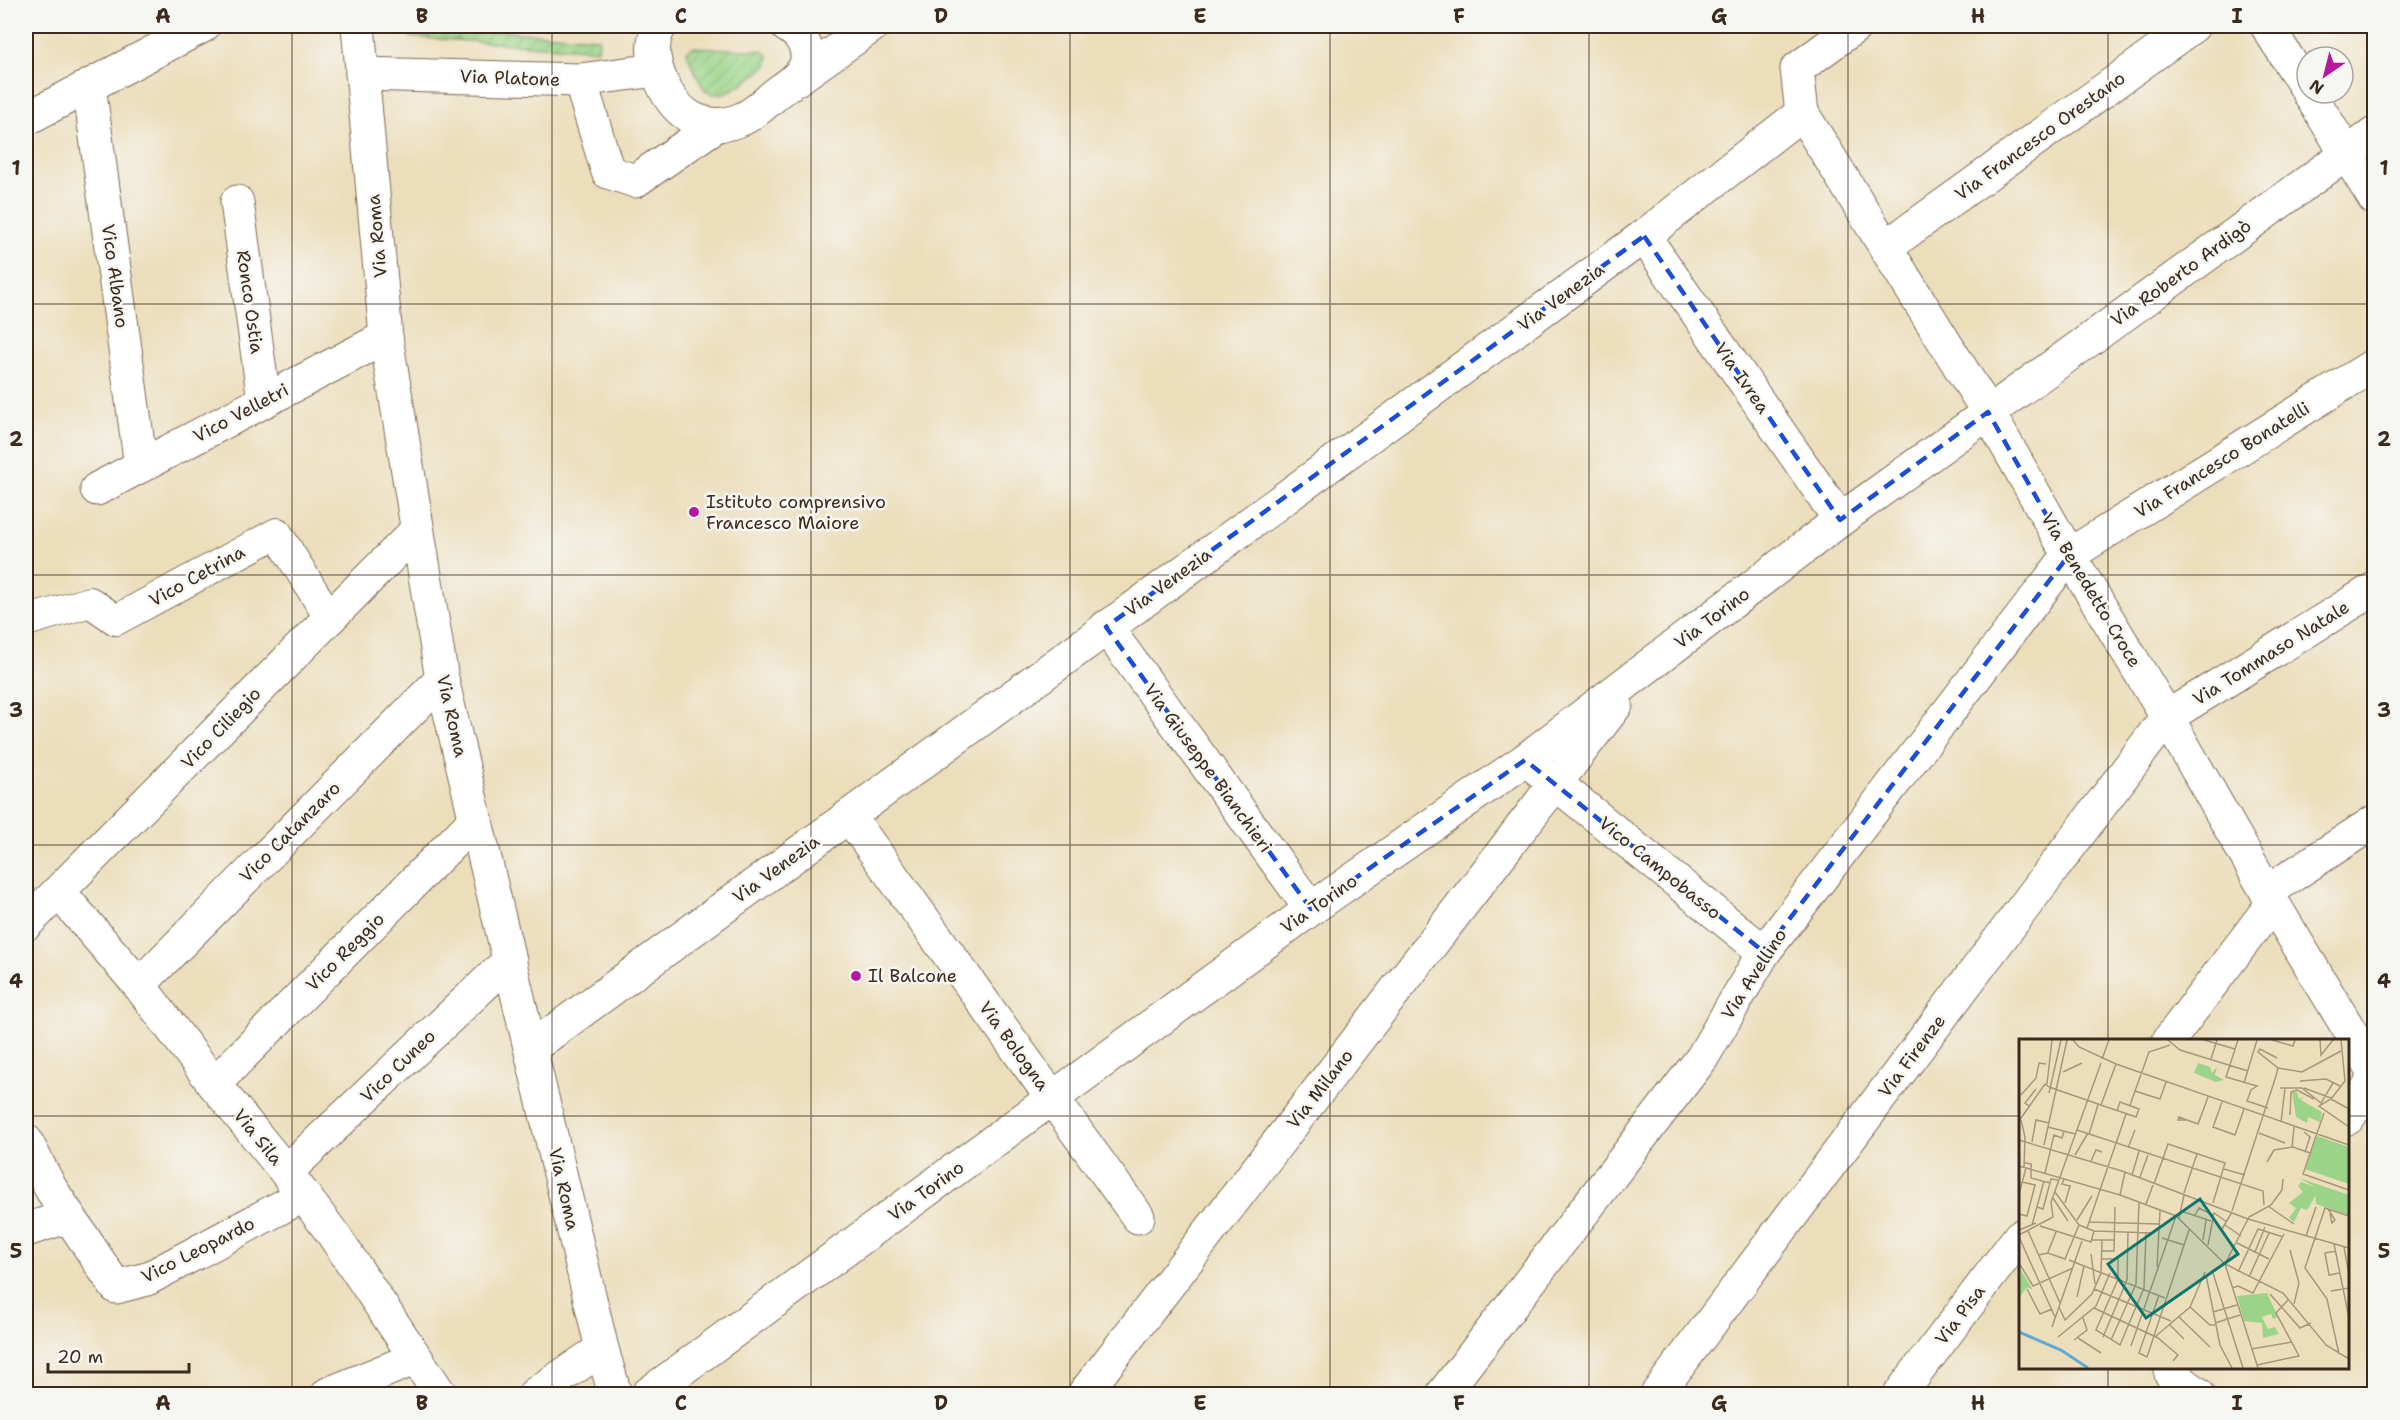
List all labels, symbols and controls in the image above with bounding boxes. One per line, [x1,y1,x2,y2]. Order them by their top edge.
text: A [155,3,171,29]
text: B [416,3,428,29]
text: C [675,3,687,29]
text: D [934,3,948,29]
text: E [1193,3,1207,29]
text: F [1453,3,1465,29]
text: G [1711,3,1727,29]
text: H [1971,3,1985,29]
text: I [2231,3,2243,29]
north arrow [2295,45,2355,105]
street label: Via Platone [459,64,561,92]
street label: Via Francesco Orestano [1950,66,2130,206]
text: N [2305,75,2328,99]
text: 1 [11,155,21,181]
text: 1 [2379,155,2389,181]
street label: Via Roma [361,193,393,279]
street label: Via Roberto Ardigò [2106,214,2256,332]
street label: Vico Albano [96,222,134,330]
street label: Ronco Ostia [231,249,269,355]
street label: Via Venezia [1513,257,1609,337]
street label: Via Ivrea [1709,338,1775,418]
street label: Vico Velletri [189,378,293,448]
street label: Via Francesco Bonatelli [2130,396,2314,524]
text: 2 [9,426,23,452]
text: 2 [2377,426,2391,452]
place label: Istituto comprensivo Francesco Maiore [706,490,886,535]
marker: Istituto comprensivo Francesco Maiore [687,505,701,519]
street label: Via Benedetto Croce [2035,508,2147,672]
street label: Vico Cetrina [145,540,249,612]
street label: Via Venezia [1120,542,1216,622]
street label: Via Torino [1669,582,1755,654]
street label: Via Tommaso Natale [2188,595,2354,711]
street label: Via Roma [431,672,473,760]
street label: Via Giuseppe Bianchieri [1139,679,1277,857]
street label: Vico Ciliegio [176,682,266,774]
text: 3 [9,697,23,723]
text: 3 [2377,697,2391,723]
street label: Vico Catanzaro [234,776,346,888]
street label: Vico Campobasso [1594,811,1726,925]
street label: Via Venezia [728,829,824,909]
street label: Via Torino [1276,869,1362,939]
street label: Vico Reggio [300,907,390,997]
street label: Via Avellino [1716,924,1792,1024]
place label: Il Balcone [868,964,957,988]
text: 4 [9,968,23,994]
text: 4 [2377,968,2391,994]
marker: Il Balcone [849,969,863,983]
street label: Via Bologna [973,997,1055,1095]
street label: Via Firenze [1873,1010,1951,1102]
street label: Vico Cuneo [355,1024,441,1108]
inset map [2019,1039,2349,1369]
street label: Via Milano [1281,1044,1359,1134]
street label: Via Sila [228,1104,288,1170]
street label: Via Roma [543,1145,585,1233]
street label: Via Torino [883,1155,969,1227]
street label: Vico Leopardo [137,1211,259,1289]
text: 5 [10,1238,22,1264]
text: 5 [2378,1238,2390,1264]
street label: Via Pisa [1930,1280,1990,1350]
scale bar [48,1336,189,1374]
text: 20 m [57,1345,103,1369]
text: A [155,1390,171,1416]
text: B [416,1390,428,1416]
text: C [675,1390,687,1416]
text: D [934,1390,948,1416]
text: E [1193,1390,1207,1416]
text: F [1453,1390,1465,1416]
text: G [1711,1390,1727,1416]
text: H [1971,1390,1985,1416]
text: I [2231,1390,2243,1416]

